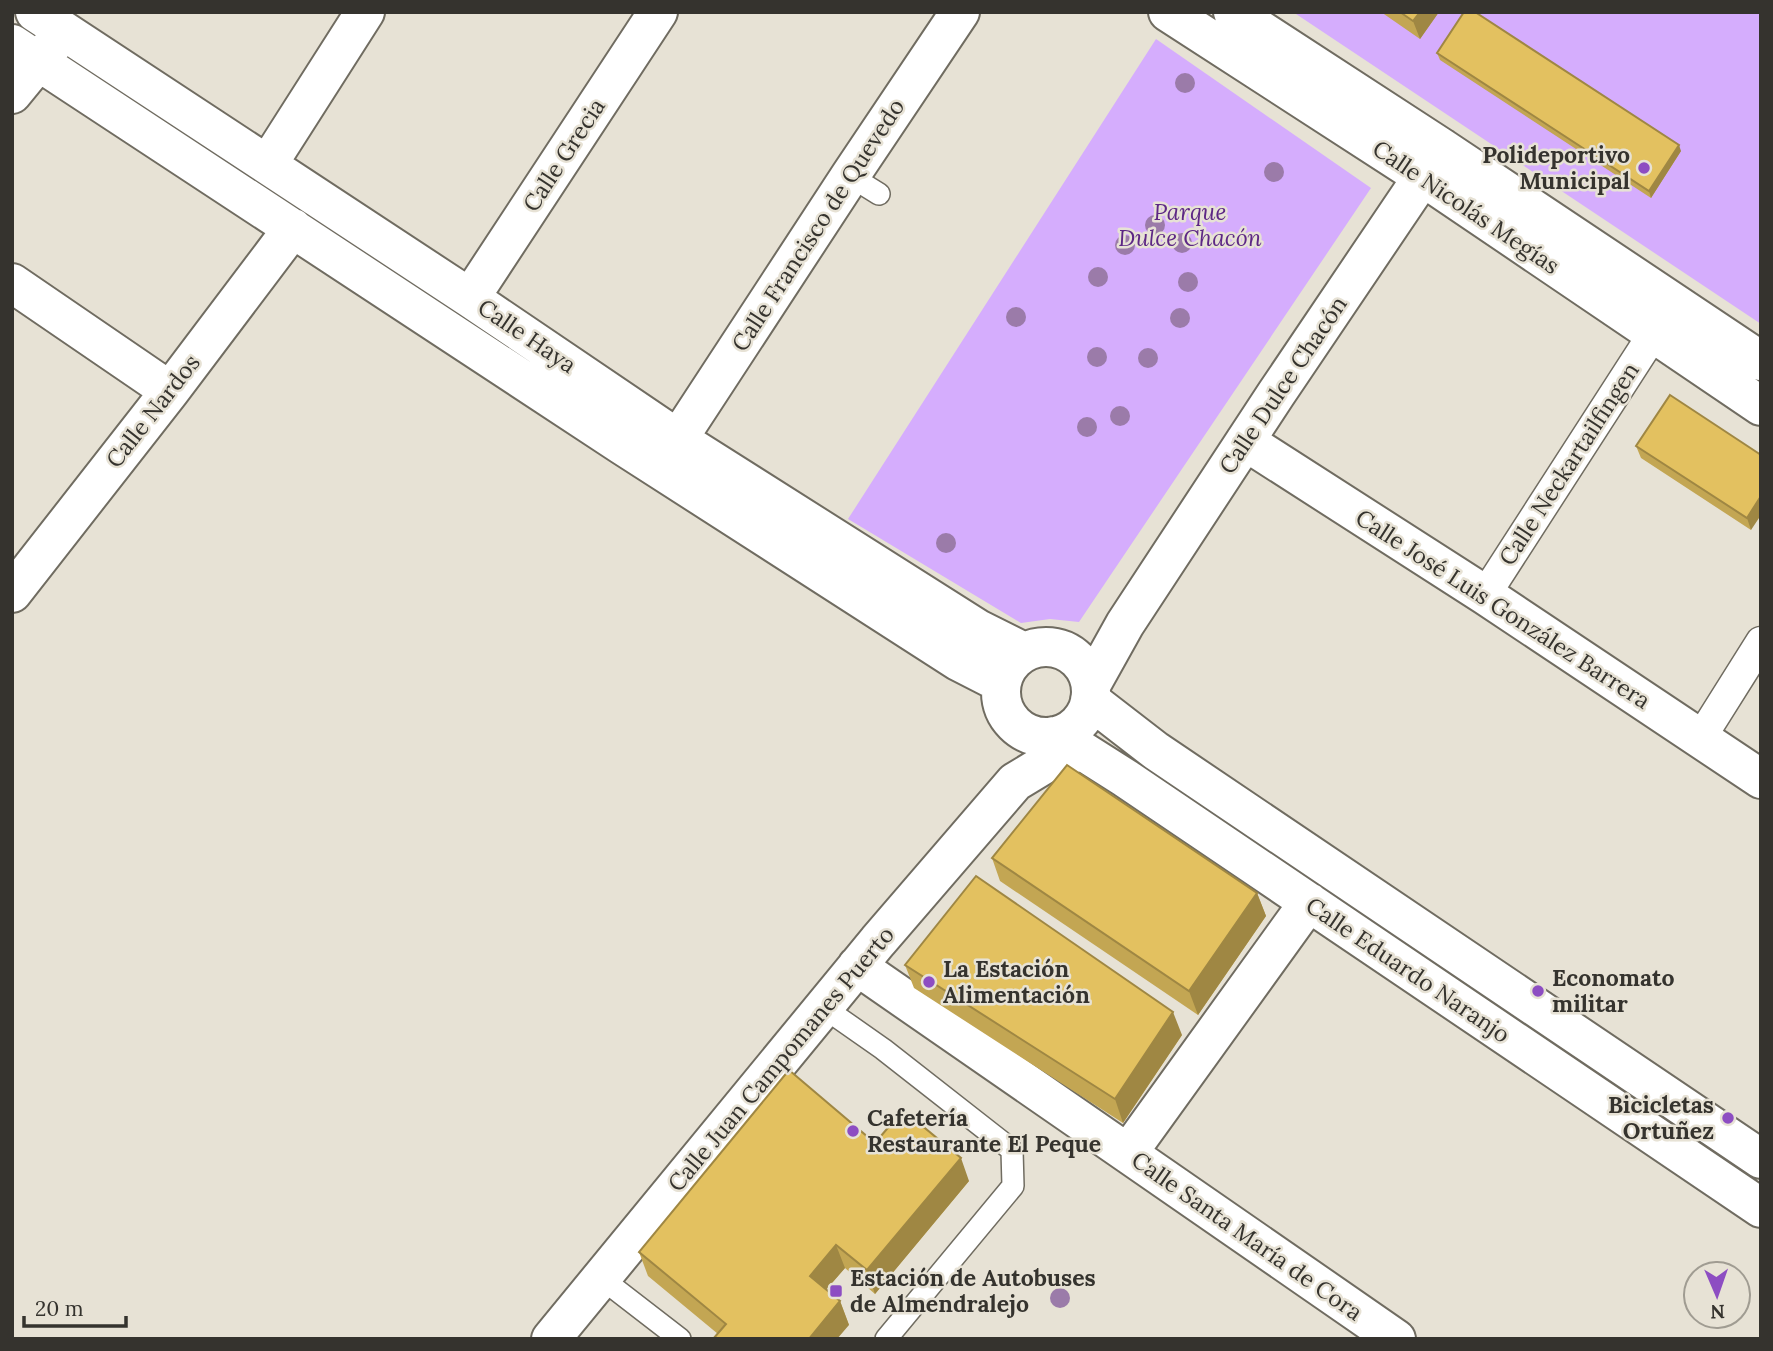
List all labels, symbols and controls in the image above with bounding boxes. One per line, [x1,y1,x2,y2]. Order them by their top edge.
street label: Calle Grecia [516,93,611,217]
street label: Calle Francisco de Quevedo [725,93,910,357]
street label: Calle Nicolás Megías [1367,133,1565,280]
place label: Polideportivo Municipal [1482,140,1630,195]
marker: Polideportivo Municipal [1636,160,1652,176]
park label: Parque Dulce Chacón [1118,197,1262,252]
street label: Calle Dulce Chacón [1212,290,1353,479]
street label: Calle Haya [473,292,582,379]
street label: Calle Nardos [99,348,206,473]
street label: Calle Neckartailfingen [1492,357,1645,571]
street label: Calle José Luis González Barrera [1351,502,1656,715]
street label: Calle Eduardo Naranjo [1301,890,1516,1049]
street label: Calle Juan Campomanes Puerto [661,920,900,1197]
place label: La Estación Alimentación [943,954,1090,1009]
place label: Economato militar [1552,963,1675,1018]
marker: La Estación Alimentación [921,974,937,990]
marker: Economato militar [1530,983,1546,999]
place label: Bicicletas Ortuñez [1608,1090,1714,1145]
place label: Cafetería Restaurante El Peque [867,1103,1101,1158]
marker: Bicicletas Ortuñez [1720,1110,1736,1126]
marker: Cafetería Restaurante El Peque [845,1123,861,1139]
street label: Calle Santa María de Cora [1126,1145,1368,1326]
north arrow [1682,1260,1752,1330]
place label: Estación de Autobuses de Almendralejo [850,1263,1096,1318]
marker: Estación de Autobuses de Almendralejo [828,1283,844,1299]
scale bar [24,1284,126,1328]
text: 20 m [35,1295,84,1322]
text: N [1710,1300,1725,1324]

